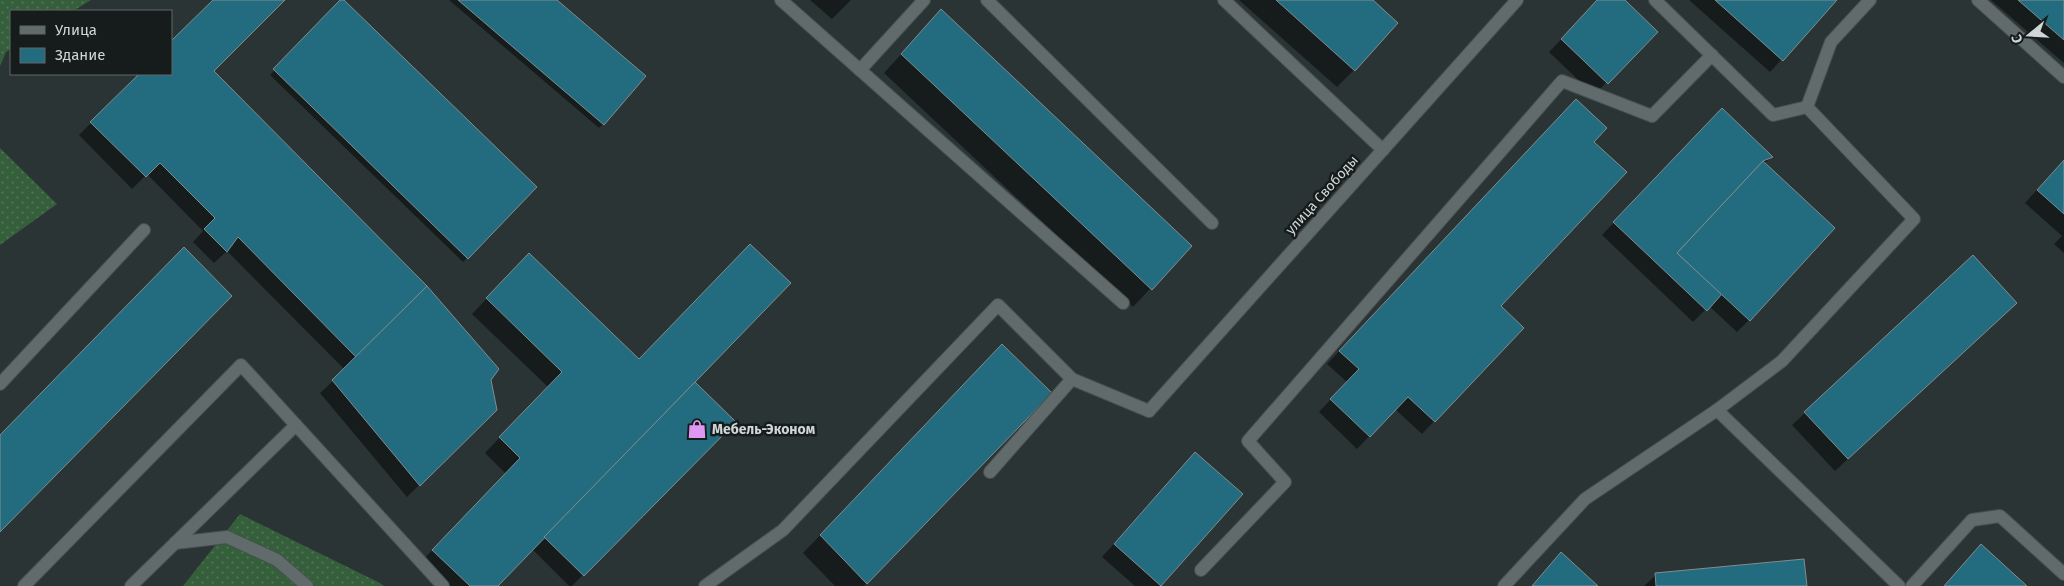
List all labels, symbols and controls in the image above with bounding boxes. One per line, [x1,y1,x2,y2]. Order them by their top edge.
legend [10,10,172,75]
north arrow [2004,10,2054,60]
text: Улица [55,21,97,39]
text: С [2008,32,2026,45]
text: Здание [55,46,105,64]
street label: улица Свободы [1282,152,1362,238]
shop icon: Мебель-Эконом [686,418,708,440]
place label: Мебель-Эконом [712,421,815,438]

